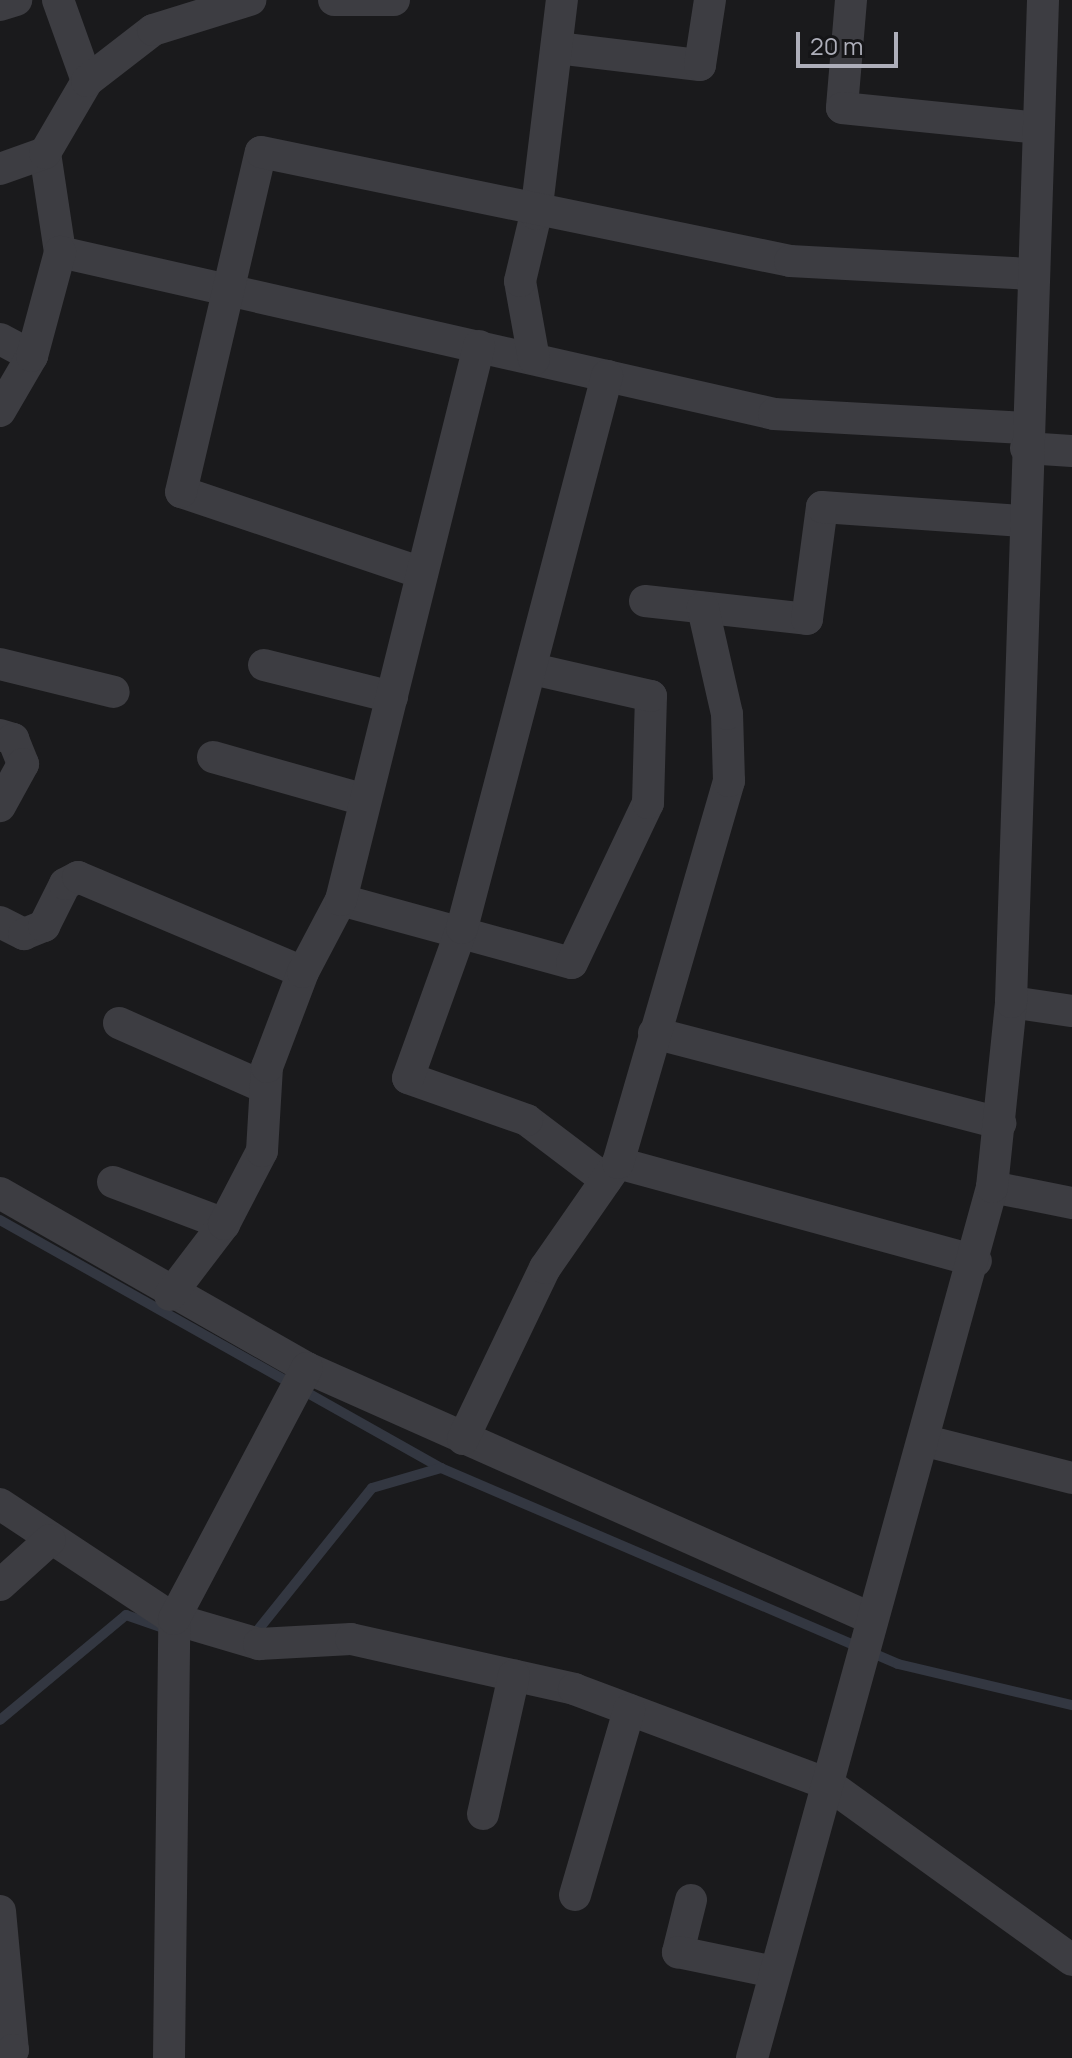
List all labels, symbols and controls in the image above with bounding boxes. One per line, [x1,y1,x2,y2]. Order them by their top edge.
scale bar [800,16,902,66]
text: 20 m [810,29,863,62]

